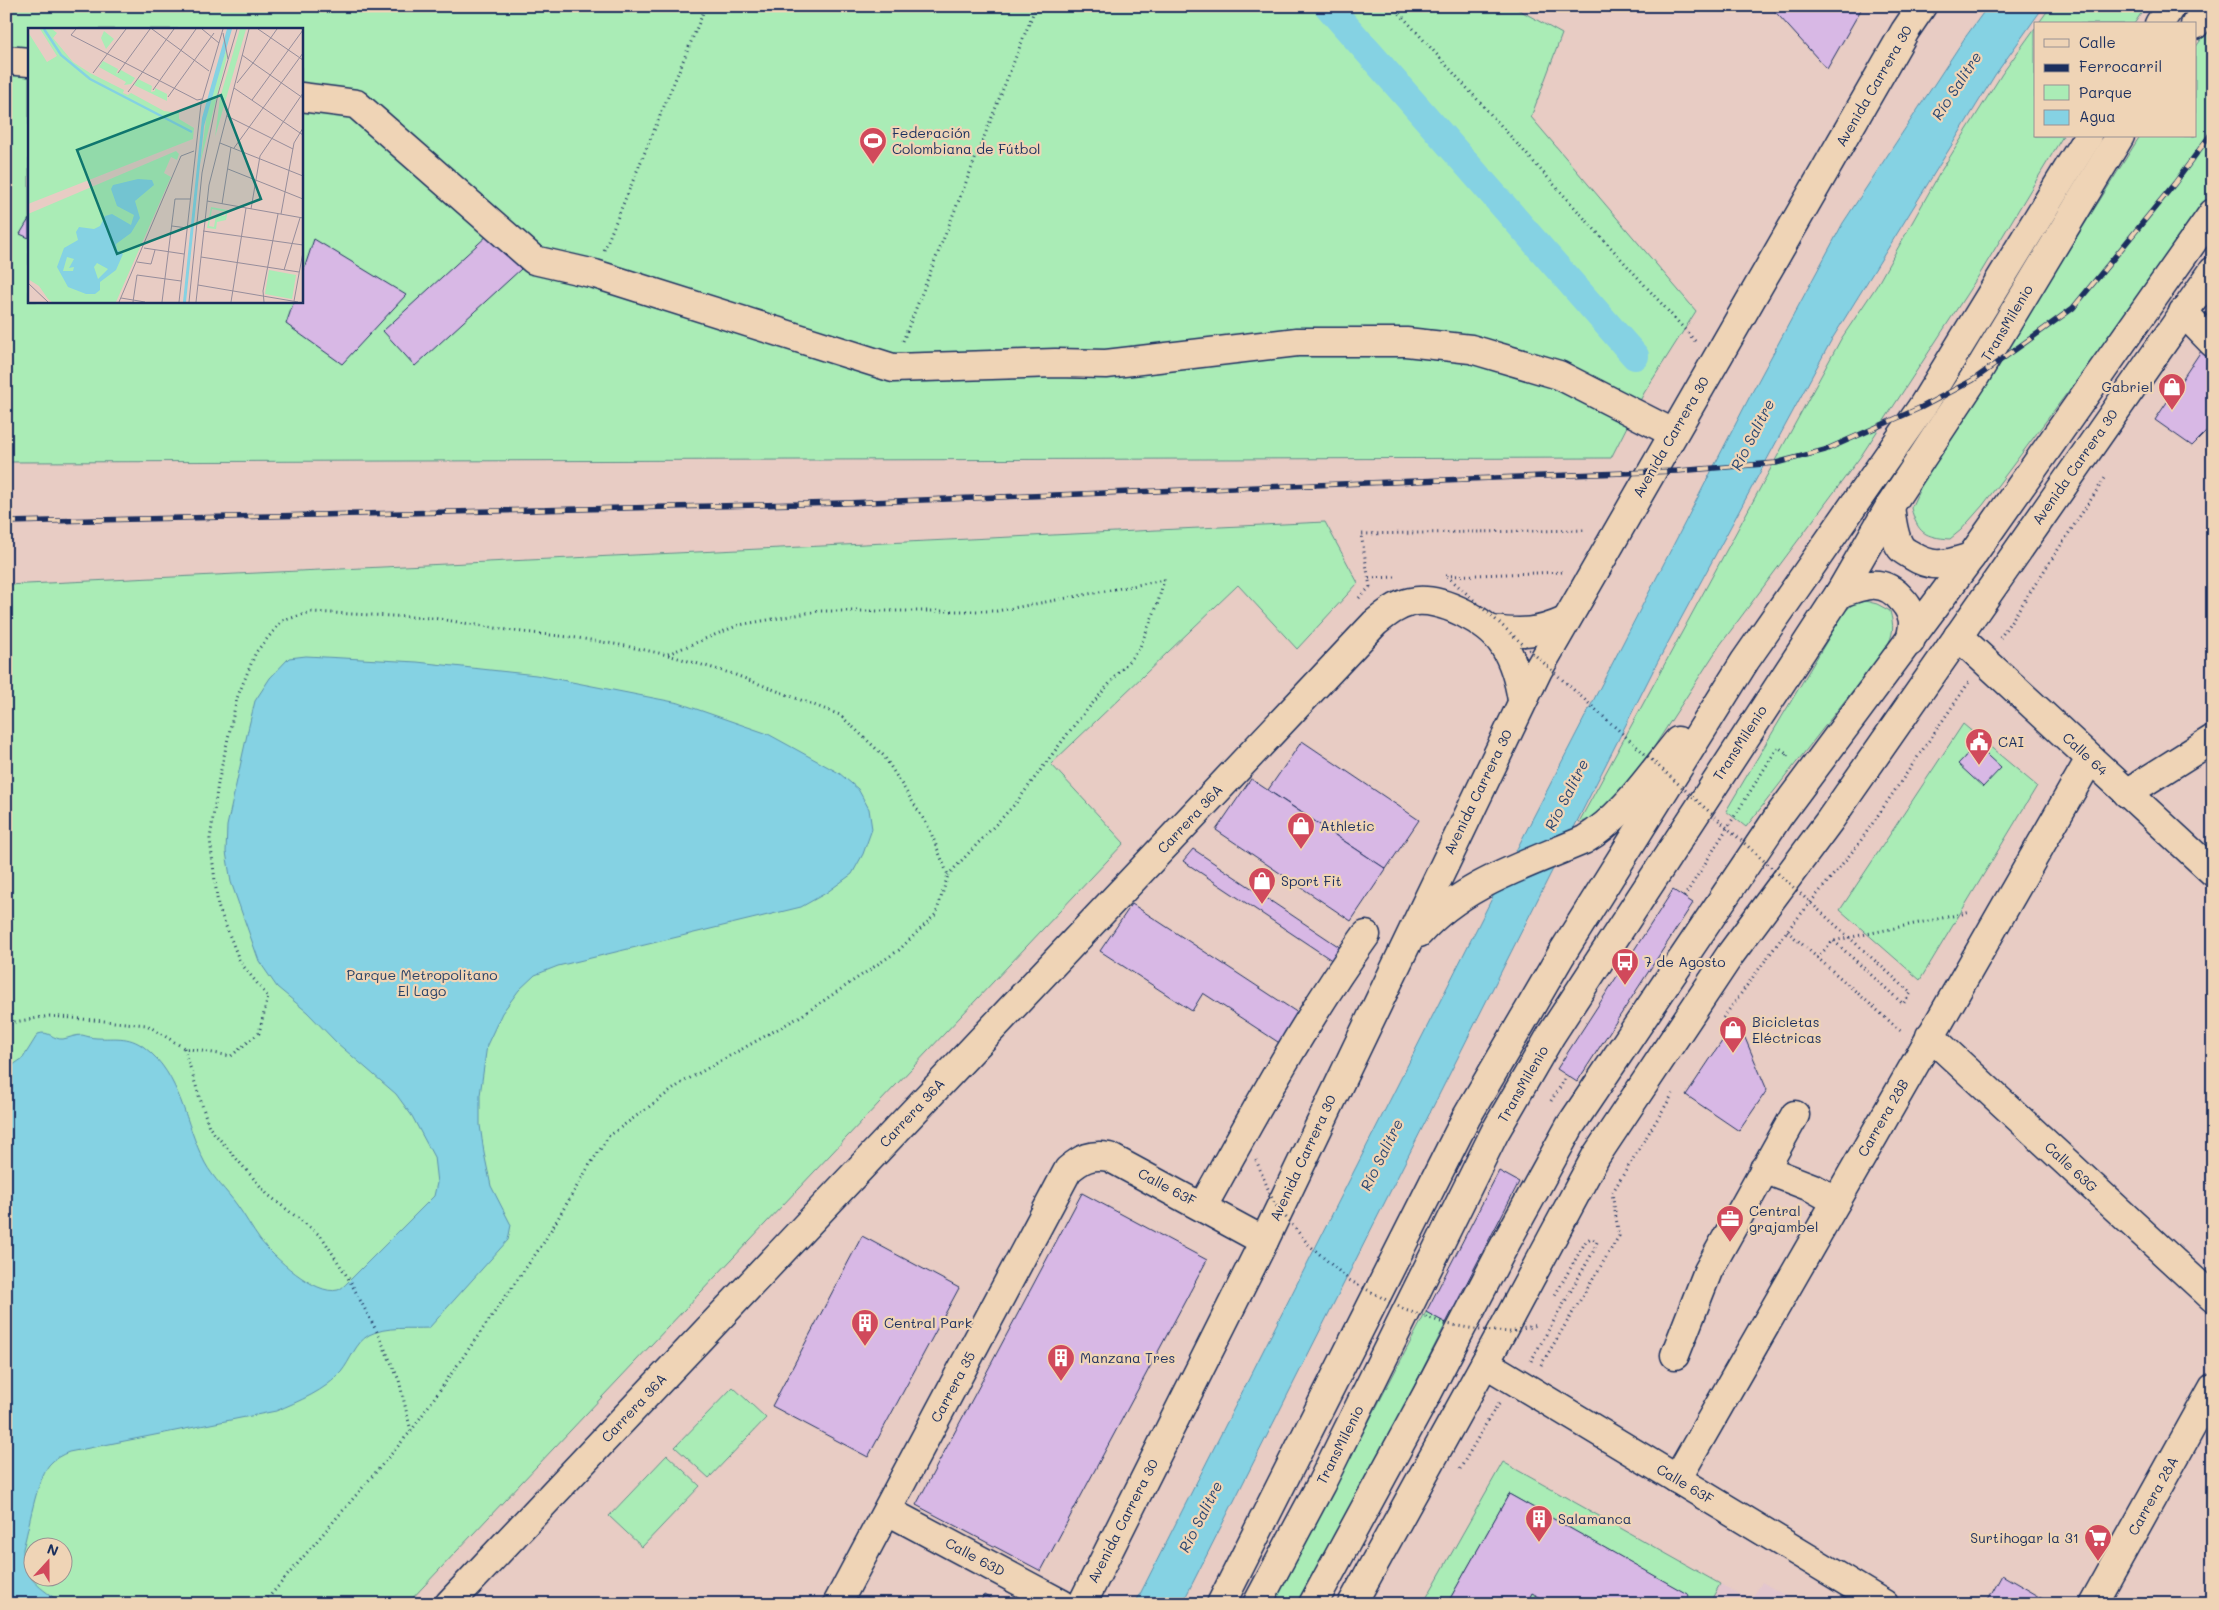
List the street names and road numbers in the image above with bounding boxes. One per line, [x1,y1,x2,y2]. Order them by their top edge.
street label: Avenida Carrera 30 [1831,21,1916,150]
street label: TransMilenio [1976,281,2037,365]
street label: Avenida Carrera 30 [1628,372,1713,501]
street label: Avenida Carrera 30 [2028,405,2122,528]
street label: TransMilenio [1708,701,1771,784]
street label: Avenida Carrera 30 [1439,726,1516,858]
street label: Calle 64 [2059,728,2113,780]
street label: Carrera 36A [1153,780,1227,857]
street label: TransMilenio [1493,1042,1552,1126]
street label: Carrera 36A [875,1074,949,1151]
street label: Carrera 28B [1853,1075,1912,1160]
street label: Avenida Carrera 30 [1265,1091,1340,1224]
street label: Calle 63G [2041,1137,2102,1196]
street label: Calle 63F [1135,1163,1200,1210]
street label: Carrera 35 [926,1348,979,1426]
street label: Carrera 36A [597,1369,671,1446]
street label: TransMilenio [1312,1402,1368,1487]
street label: Carrera 28A [2123,1453,2182,1539]
street label: Avenida Carrera 30 [1083,1455,1162,1586]
street label: Calle 63F [1653,1459,1717,1508]
street label: Calle 63D [942,1533,1008,1580]

